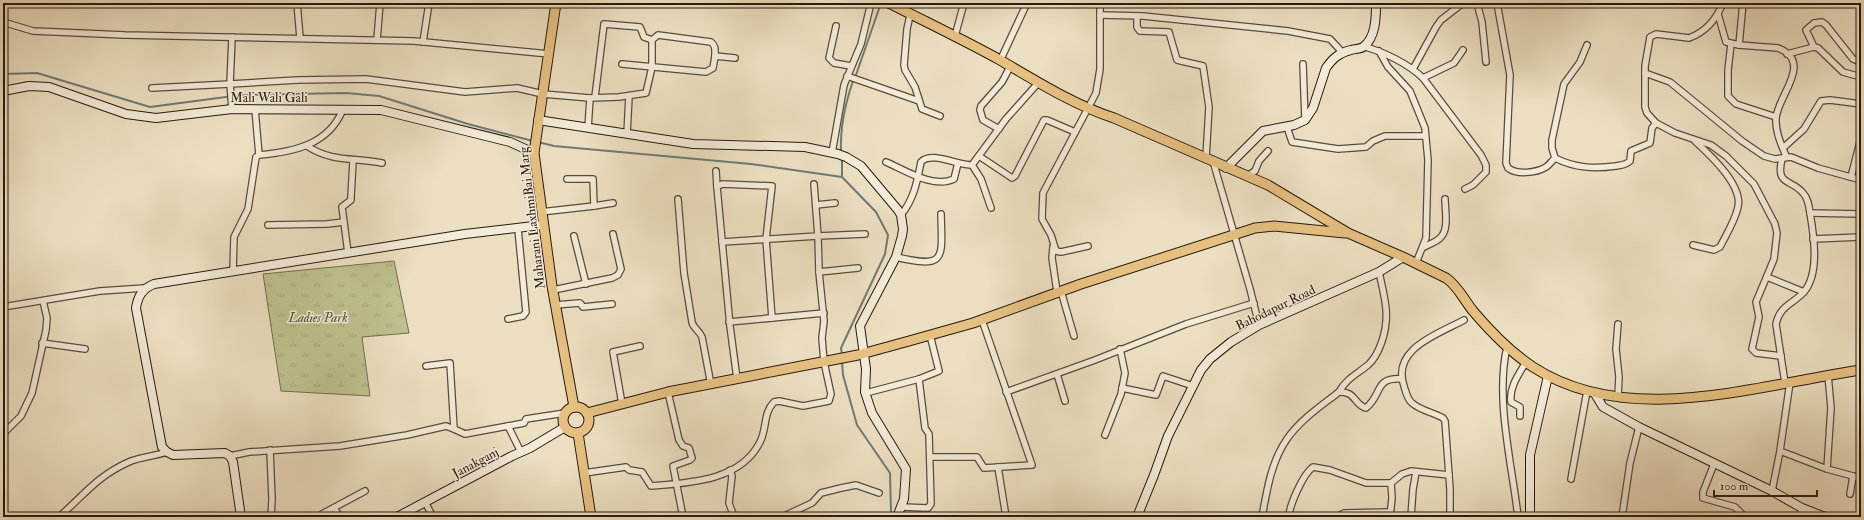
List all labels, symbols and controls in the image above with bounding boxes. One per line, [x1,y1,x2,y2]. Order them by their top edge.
street label: Mali Wali Gali [230,90,308,106]
street label: Maharani LaxhmiBai Marg [515,145,549,290]
street label: Bahodapur Road [1233,281,1319,335]
park label: Ladies Park [287,310,348,326]
street label: Janakganj [449,444,501,482]
scale bar [1714,472,1817,498]
text: 100 m [1720,479,1749,494]

